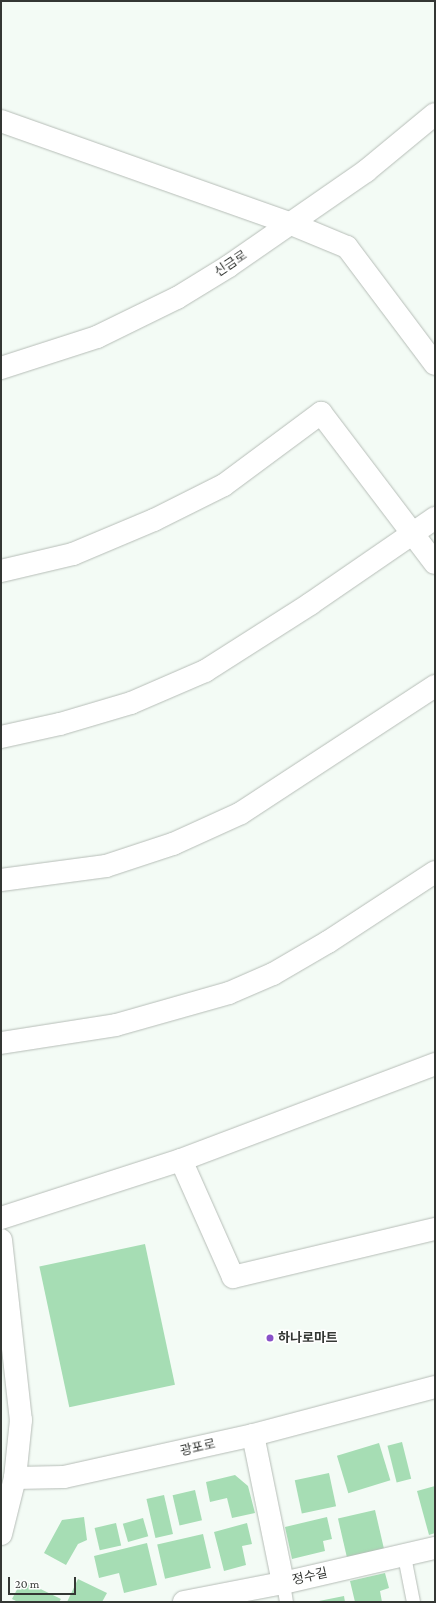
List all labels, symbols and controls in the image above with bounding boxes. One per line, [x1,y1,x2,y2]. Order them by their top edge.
street label: 신금로 [212,248,250,280]
place label: 하나로마트 [278,1330,338,1346]
marker: 하나로마트 [265,1333,275,1343]
street label: 광포로 [179,1436,217,1460]
street label: 정수길 [291,1565,329,1589]
scale bar [10,1569,78,1595]
text: 20 m [15,1577,39,1591]

